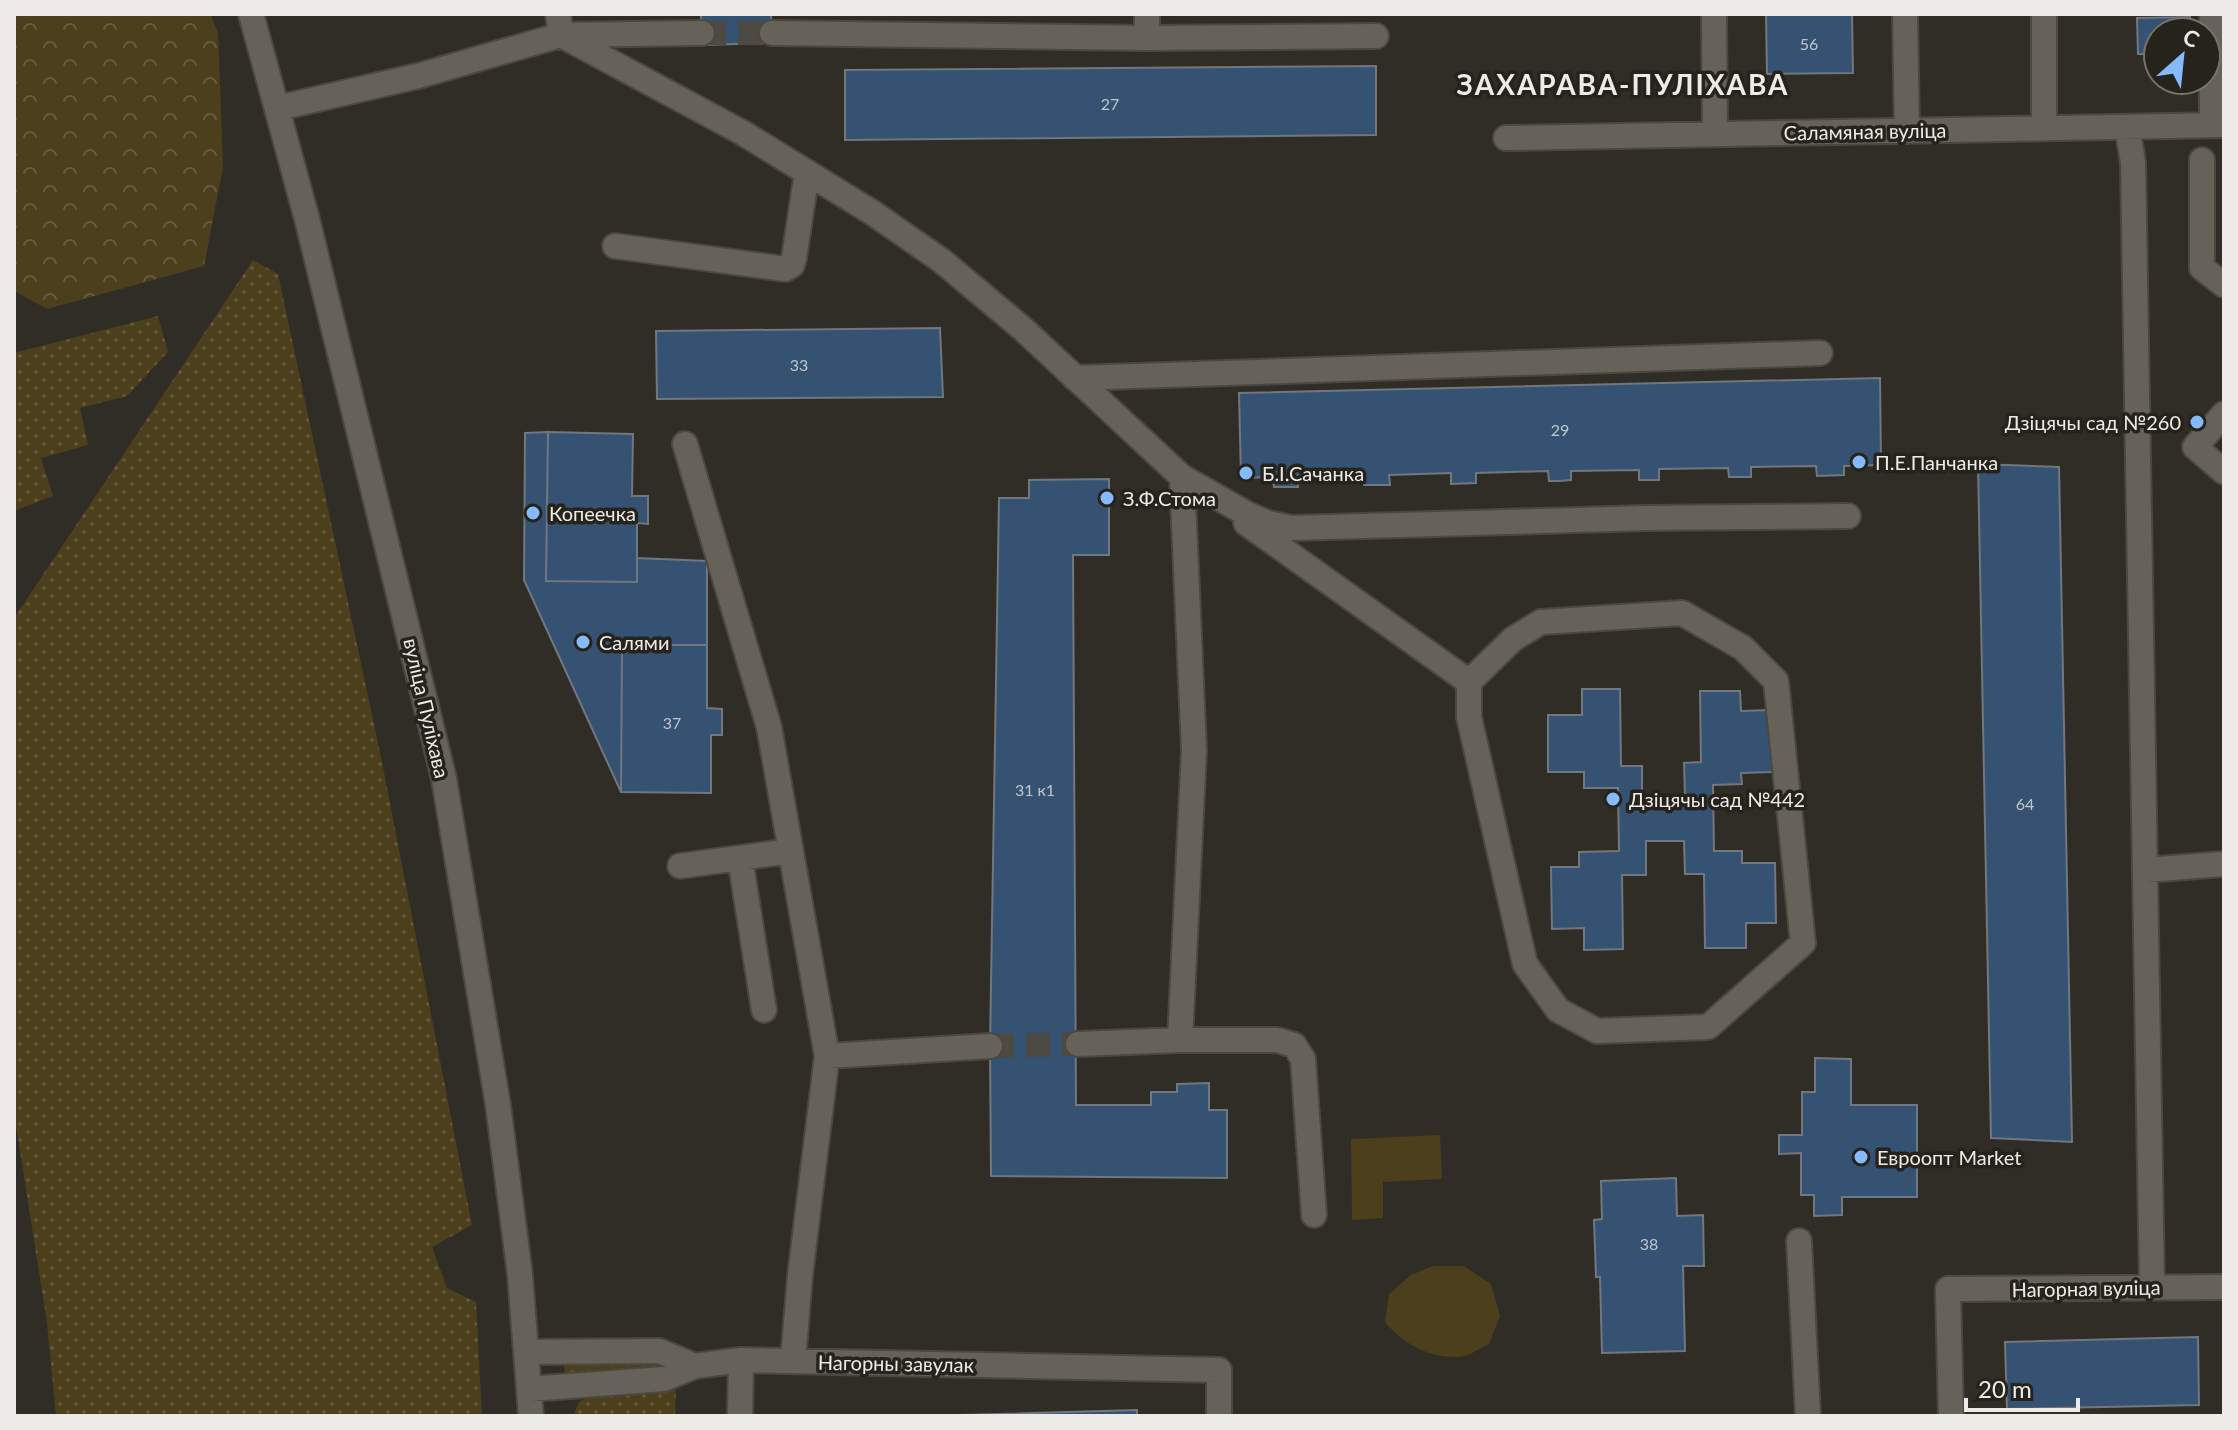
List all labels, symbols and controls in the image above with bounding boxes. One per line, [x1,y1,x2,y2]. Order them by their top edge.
north arrow [2142,16,2222,96]
text: С [2179,22,2204,53]
house number: 56 [1800,34,1818,53]
district label: ЗАХАРАВА-ПУЛІХАВА [1457,67,1789,101]
house number: 27 [1101,94,1119,113]
street label: Саламяная вуліца [1783,118,1947,144]
house number: 33 [790,355,808,374]
place label: Дзіцячы сад №260 [2005,410,2181,434]
marker: Дзіцячы сад №260 [2188,413,2206,431]
house number: 29 [1551,420,1569,439]
place label: П.Е.Панчанка [1875,450,1998,474]
marker: П.Е.Панчанка [1850,453,1868,471]
place label: Б.І.Сачанка [1262,461,1364,485]
marker: Б.І.Сачанка [1237,464,1255,482]
place label: З.Ф.Стома [1123,486,1216,510]
marker: З.Ф.Стома [1098,489,1116,507]
place label: Копеечка [549,501,636,525]
marker: Копеечка [524,504,542,522]
place label: Салями [599,630,669,654]
marker: Салями [574,633,592,651]
street label: вуліца Пуліхава [399,636,455,780]
house number: 37 [663,713,681,732]
house number: 31 к1 [1015,780,1055,799]
place label: Дзіцячы сад №442 [1629,787,1805,811]
marker: Дзіцячы сад №442 [1604,790,1622,808]
house number: 64 [2016,794,2034,813]
place label: Евроопт Market [1877,1145,2021,1169]
marker: Евроопт Market [1852,1148,1870,1166]
house number: 38 [1640,1234,1658,1253]
street label: Нагорная вуліца [2011,1275,2161,1301]
street label: Нагорны завулак [818,1350,975,1376]
scale bar [1966,1362,2078,1412]
text: 20 m [1978,1374,2032,1403]

